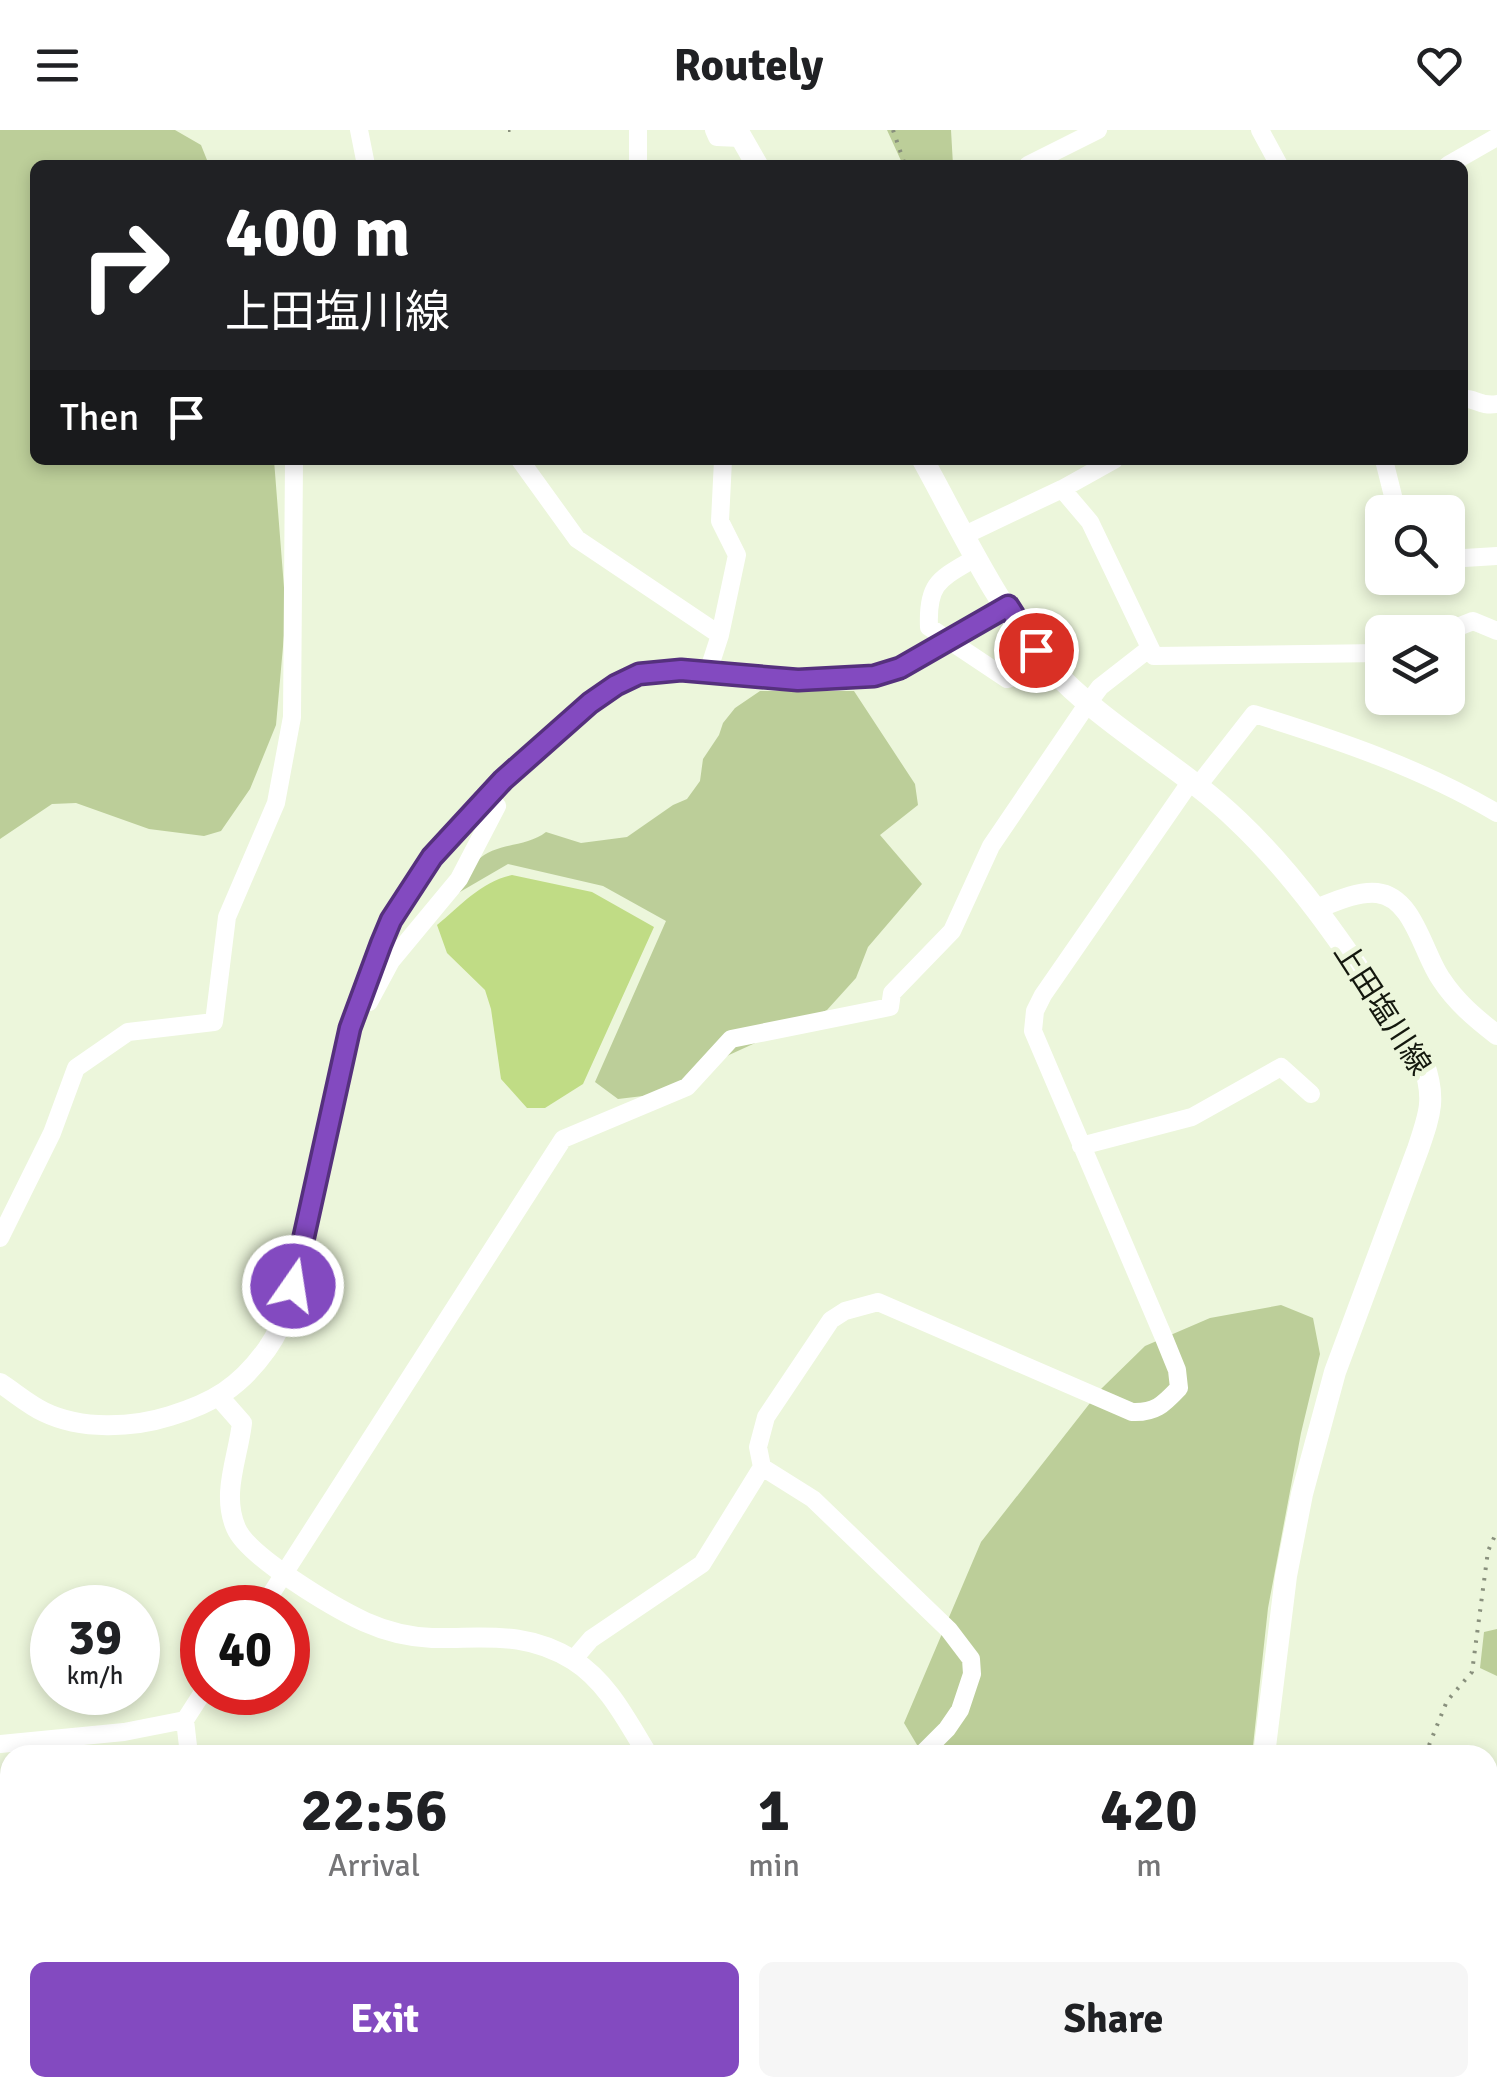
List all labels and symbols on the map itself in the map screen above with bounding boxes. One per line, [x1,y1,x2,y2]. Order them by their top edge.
pin [994,608,1079,693]
street label: 上田塩川線 [1326,936,1438,1082]
position arrow [241,1234,345,1338]
speed limit sign: 40 [180,1585,310,1715]

